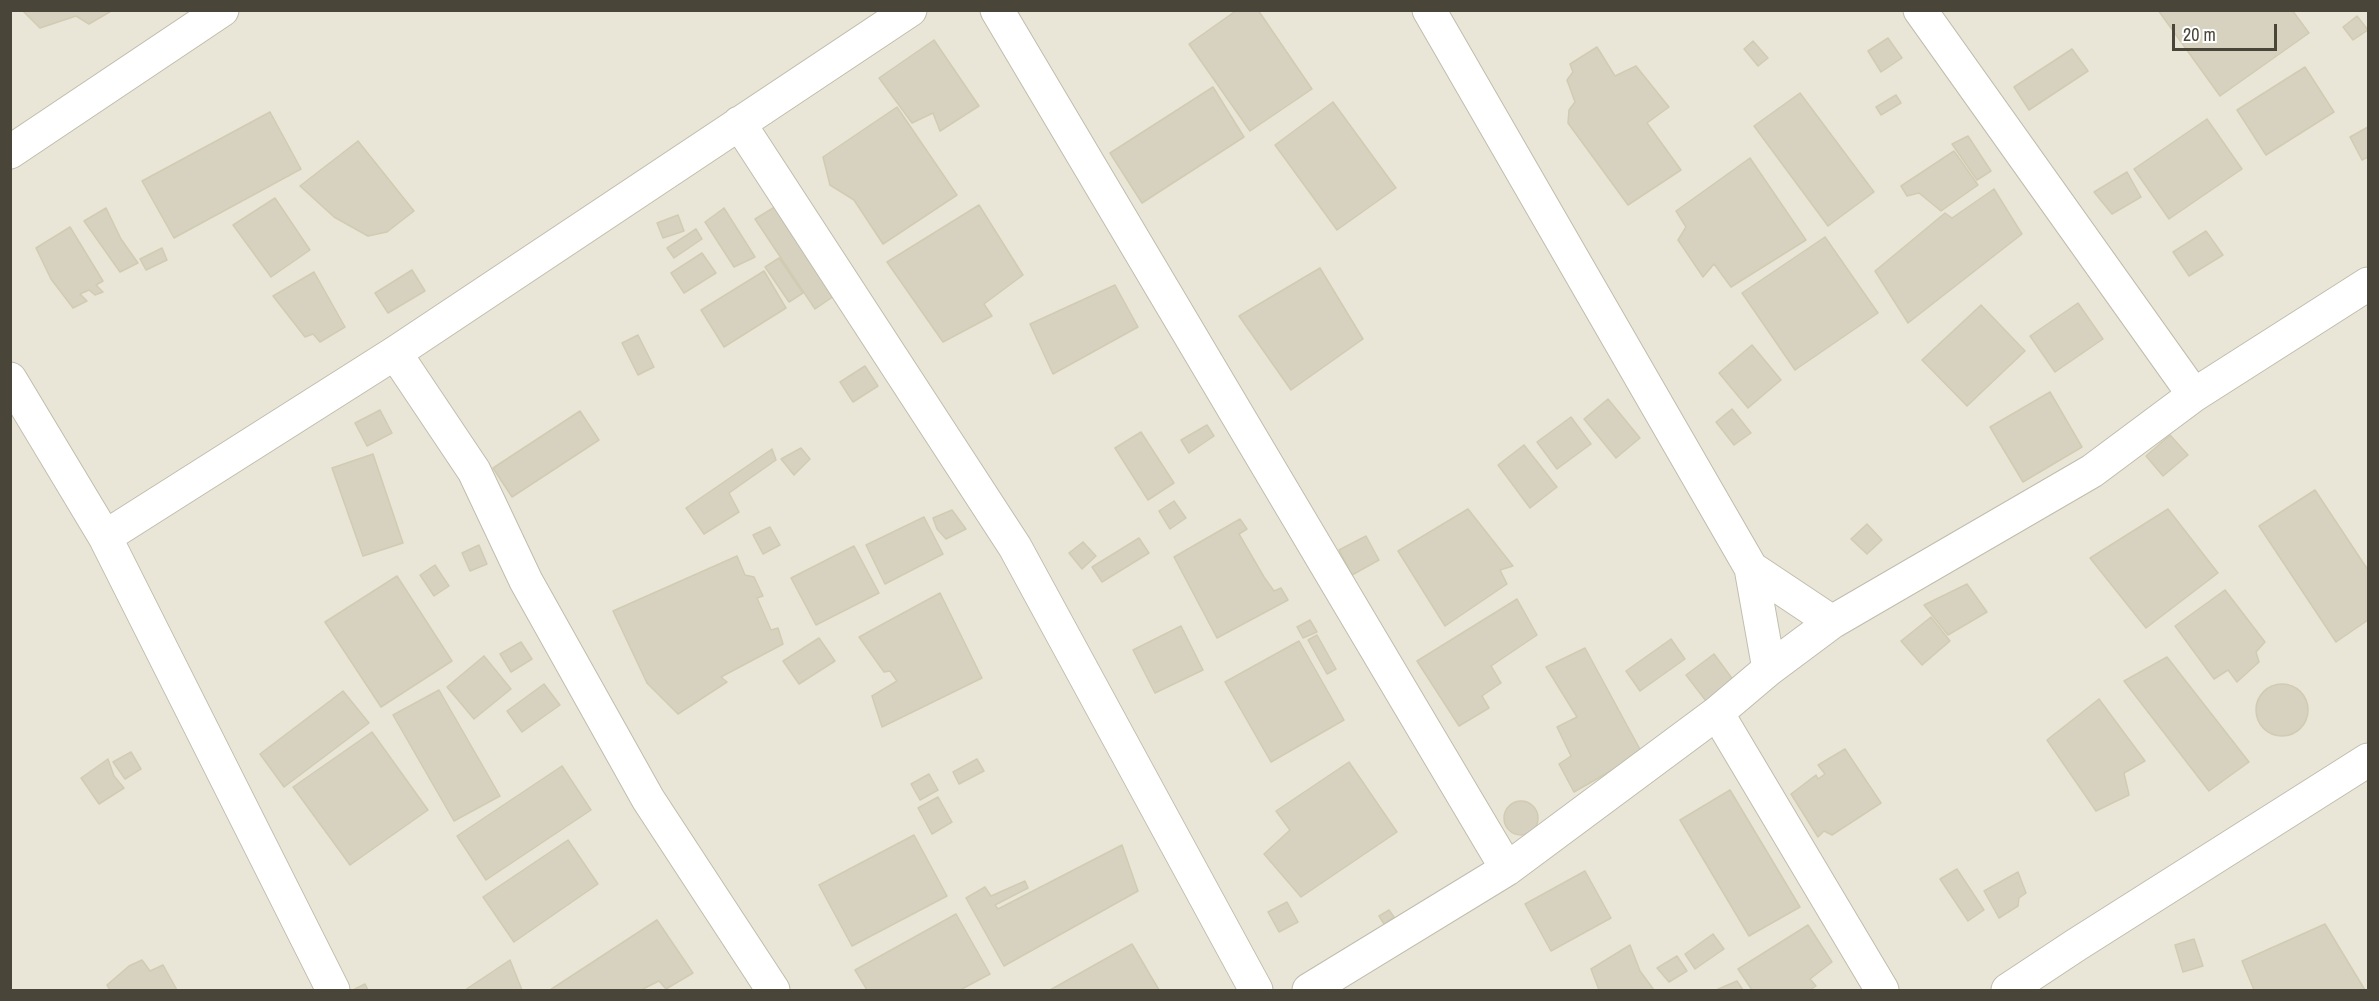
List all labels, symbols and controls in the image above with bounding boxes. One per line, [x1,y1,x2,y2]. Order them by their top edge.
scale bar [2175,12,2280,50]
text: 20 m [2183,22,2216,47]

